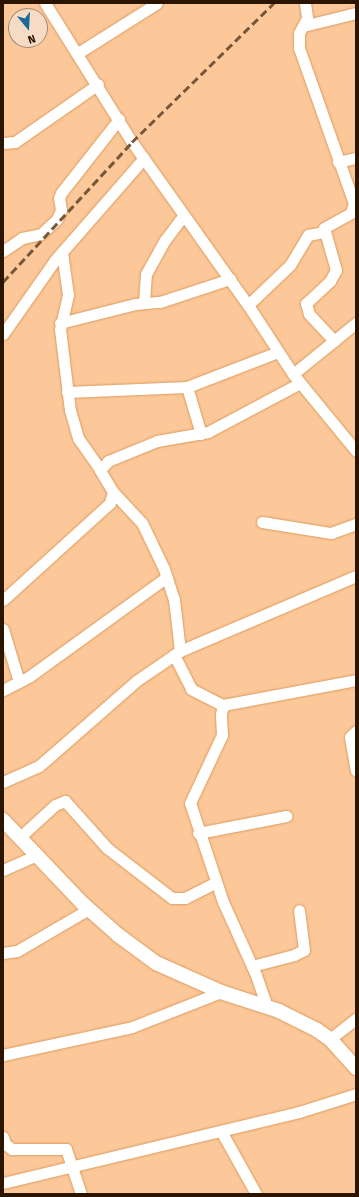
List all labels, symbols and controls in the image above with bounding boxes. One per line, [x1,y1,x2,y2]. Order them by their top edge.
north arrow [8,8,48,48]
text: N [26,32,37,46]

